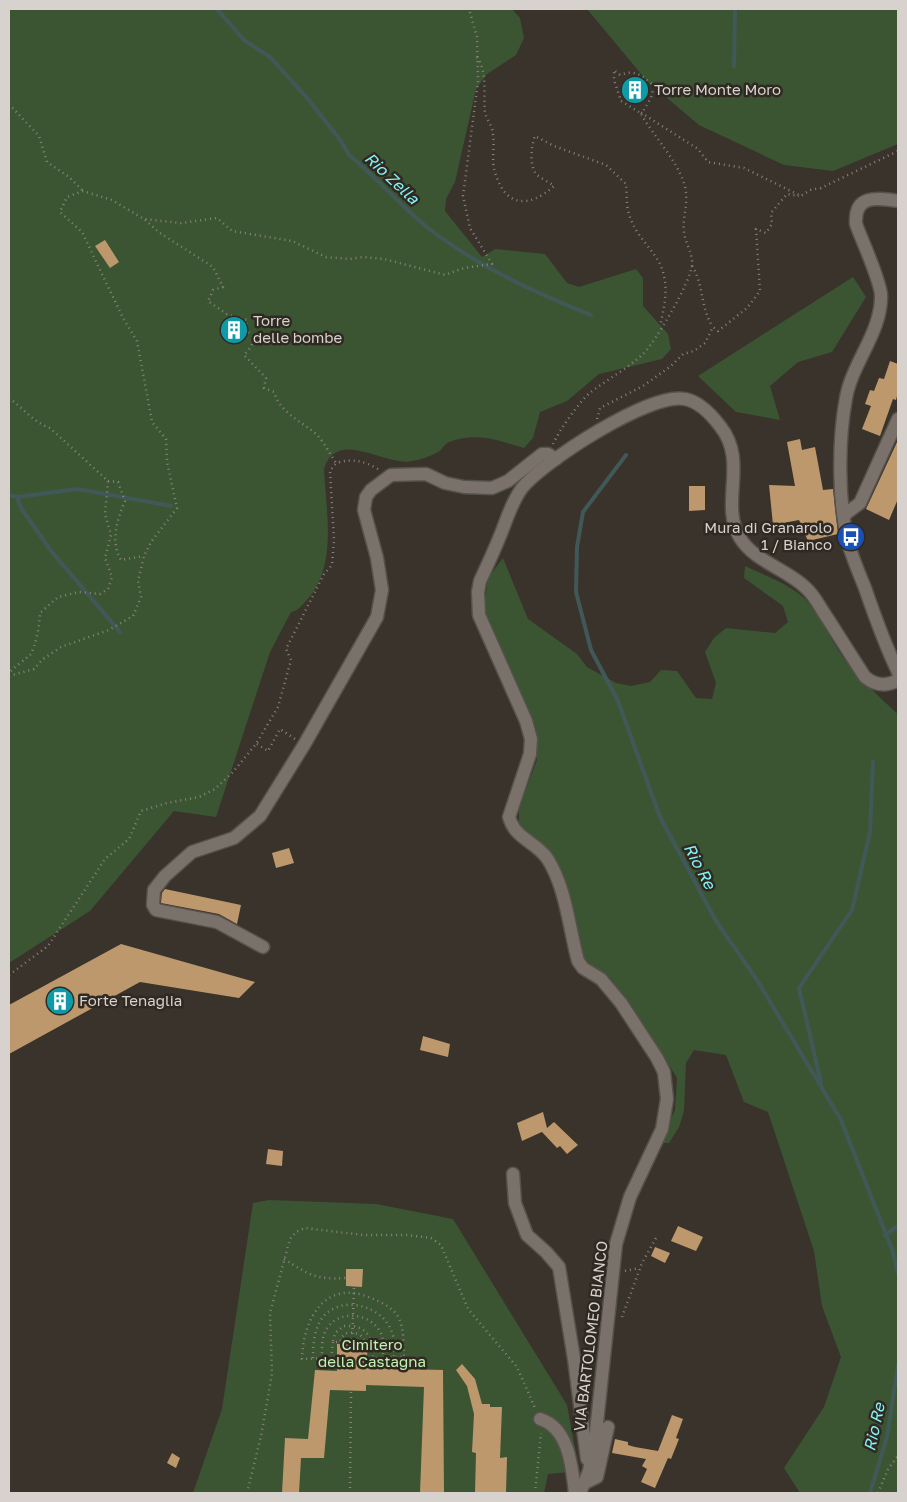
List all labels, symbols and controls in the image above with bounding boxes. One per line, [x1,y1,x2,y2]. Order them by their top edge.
building icon: Torre Monte Moro [620,75,650,105]
place label: Torre Monte Moro [654,80,781,98]
water label: Rio Zella [361,148,424,209]
place label: Torre delle bombe [253,311,343,346]
building icon: Torre delle bombe [219,315,249,345]
place label: Mura di Granarolo 1 / Bianco [704,518,832,553]
bus stop icon: Mura di Granarolo 1 / Bianco [836,522,866,552]
water label: Rio Re [680,840,721,894]
building icon: Forte Tenaglia [45,986,75,1016]
place label: Forte Tenaglia [79,991,182,1009]
street label: VIA BARTOLOMEO BIANCO [569,1240,611,1432]
park label: Cimitero della Castagna [318,1335,426,1370]
water label: Rio Re [859,1399,889,1453]

